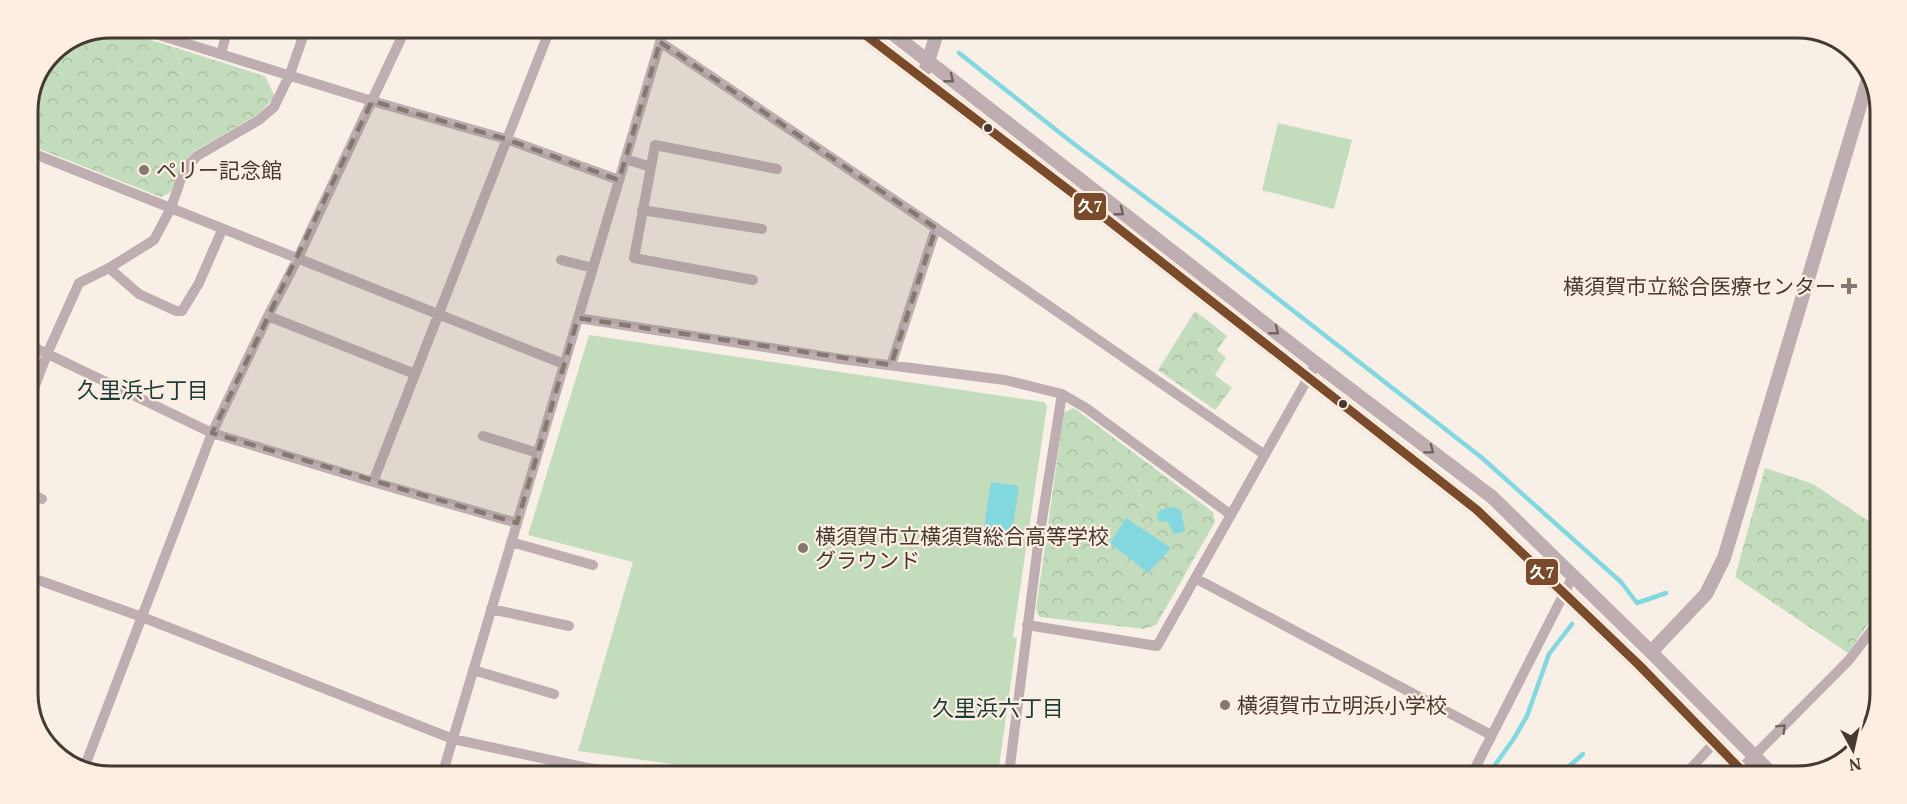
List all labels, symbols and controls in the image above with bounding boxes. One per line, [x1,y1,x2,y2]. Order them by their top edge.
one-way arrow [944,71,955,82]
unlabelled marker [982,122,994,134]
place label: ペリー記念館 [156,156,282,184]
marker: ペリー記念館 [137,163,151,177]
line badge: 久7 [1073,192,1107,221]
text: 久7 [1077,195,1103,217]
one-way arrow [1114,204,1125,215]
place label: 横須賀市立総合医療センター [1563,272,1836,300]
marker: 横須賀市立総合医療センター [1840,277,1858,295]
one-way arrow [1268,324,1279,335]
district label: 久里浜七丁目 [77,375,209,404]
unlabelled marker [1337,398,1349,410]
one-way arrow [1423,442,1434,453]
place label: 横須賀市立横須賀総合高等学校 グラウンド [815,522,1109,574]
marker: 横須賀市立横須賀総合高等学校 グラウンド [796,541,810,555]
line badge: 久7 [1525,558,1559,586]
text: 久7 [1529,561,1555,583]
place label: 横須賀市立明浜小学校 [1237,691,1447,719]
district label: 久里浜六丁目 [932,693,1064,722]
marker: 横須賀市立明浜小学校 [1218,698,1232,712]
north arrow [1823,720,1883,780]
one-way arrow [1774,725,1785,736]
text: N [1848,753,1863,777]

